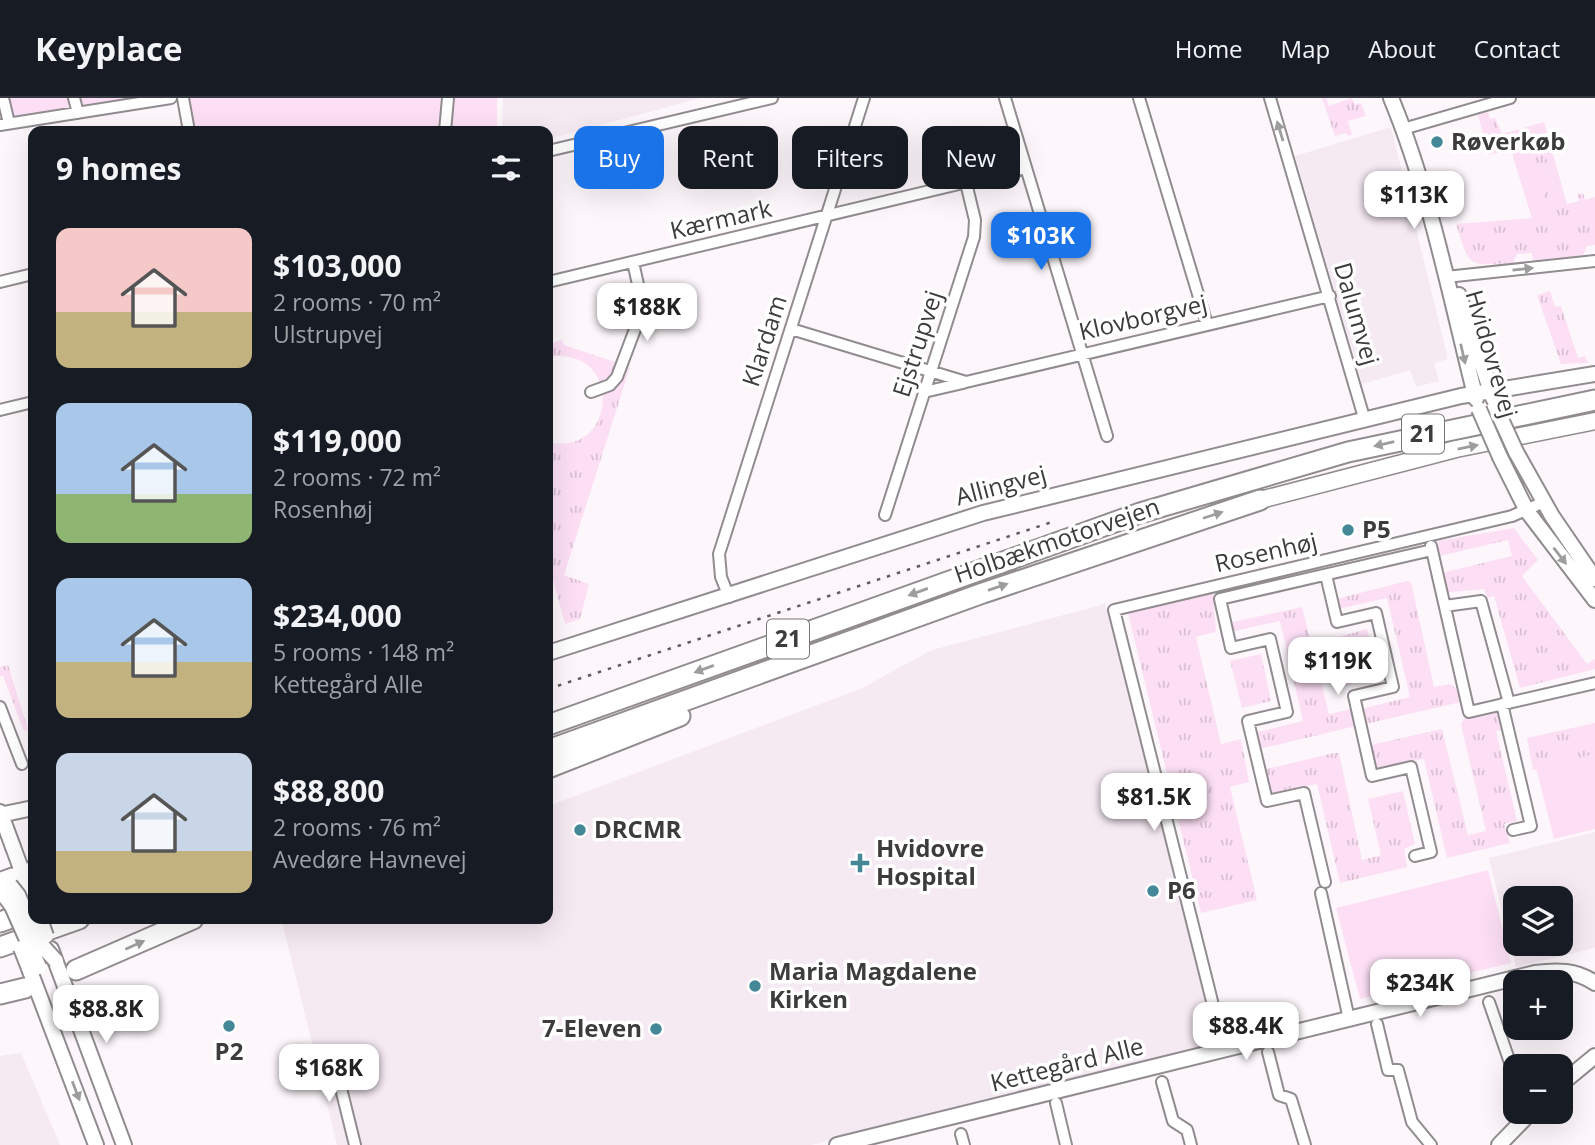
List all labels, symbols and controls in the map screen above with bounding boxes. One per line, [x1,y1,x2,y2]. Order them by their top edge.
text: Keyplace [35,26,183,71]
text: Home [1175,32,1243,65]
text: Map [1281,32,1330,65]
text: About [1368,32,1436,65]
text: Contact [1474,32,1560,65]
one-way arrow [1275,120,1285,141]
place label: Røverkøb [1451,124,1565,157]
chip: Buy [574,126,664,189]
chip: Rent [678,126,778,189]
chip: Filters [792,126,908,189]
chip: New [922,126,1020,189]
marker: Røverkøb [1429,134,1445,150]
text: 9 homes [56,148,181,189]
icon: filters [487,149,525,187]
pin: $113K [1365,172,1463,231]
text: $113K [1380,178,1448,210]
street label: Kærmark [667,191,775,246]
pin: $103K [992,212,1090,272]
text: $103K [1007,219,1075,251]
text: $103,000 [273,245,402,286]
icon: home [112,256,196,340]
street label: Dalumvej [1327,258,1388,369]
one-way arrow [1512,264,1534,275]
pin: $188K [598,284,696,343]
text: 2 rooms · 70 m² [273,286,441,318]
street label: Ejstrupvej [884,286,949,401]
street label: Klovborgvej [1075,286,1210,347]
street label: Hvidovrevej [1458,286,1526,421]
text: $188K [613,290,681,322]
street label: Klardam [733,291,794,390]
text: Ulstrupvej [273,318,383,350]
one-way arrow [1458,343,1469,365]
road number: 21 [1402,414,1444,454]
text: $119,000 [273,420,402,461]
icon: home [112,431,196,515]
one-way arrow [1373,438,1395,449]
one-way arrow [1457,441,1479,452]
street label: Allingvej [952,457,1050,512]
text: 2 rooms · 72 m² [273,461,441,493]
street label: Holbækmotorvejen [949,489,1164,590]
text: Rosenhøj [273,493,373,525]
one-way arrow [1203,509,1224,519]
place label: P5 [1362,512,1391,545]
marker: P5 [1340,522,1356,538]
street label: Rosenhøj [1211,524,1320,579]
one-way arrow [1553,547,1567,565]
one-way arrow [987,581,1008,592]
one-way arrow [907,586,928,597]
text: $234,000 [273,595,402,636]
icon: home [112,606,196,690]
road number: 21 [767,620,809,659]
text: 5 rooms · 148 m² [273,636,454,668]
pin: $119K [1289,638,1387,697]
text: $119K [1304,644,1372,676]
one-way arrow [693,664,714,675]
text: Kettegård Alle [273,668,423,700]
text: $88,800 [273,770,384,811]
pin: $81.5K [1097,774,1211,833]
text: $81.5K [1117,780,1191,812]
icon: home [112,781,196,865]
text: 2 rooms · 76 m² [273,811,441,843]
place label: DRCMR [594,812,682,845]
marker: DRCMR [572,822,588,838]
place label: Hvidovre Hospital [876,831,984,892]
text: Avedøre Havnevej [273,843,467,875]
marker: Hvidovre Hospital [850,853,870,873]
place label: P6 [1167,873,1196,906]
marker: P6 [1145,883,1161,899]
map controls [1503,886,1573,1124]
button: layers [1503,886,1573,956]
one-way arrow [124,939,145,950]
place label: Maria Magdalene Kirken [769,954,977,1015]
pin: $234K [1371,960,1469,1019]
text: $234K [1386,966,1454,998]
button: + [1503,970,1573,1040]
marker: Maria Magdalene Kirken [747,978,763,994]
pin: $88.8K [49,986,163,1045]
text: $88.8K [69,992,143,1024]
pin: $88.4K [1189,1002,1303,1062]
text: $88.4K [1209,1009,1283,1041]
place label: 7-Eleven [542,1011,642,1044]
marker: P2 [221,1018,237,1034]
marker: 7-Eleven [648,1021,664,1037]
street label: Kettegård Alle [987,1029,1147,1098]
place label: P2 [215,1034,243,1067]
pin: $168K [280,1044,378,1104]
text: $168K [295,1051,363,1083]
button: − [1503,1054,1573,1124]
one-way arrow [71,1080,82,1101]

